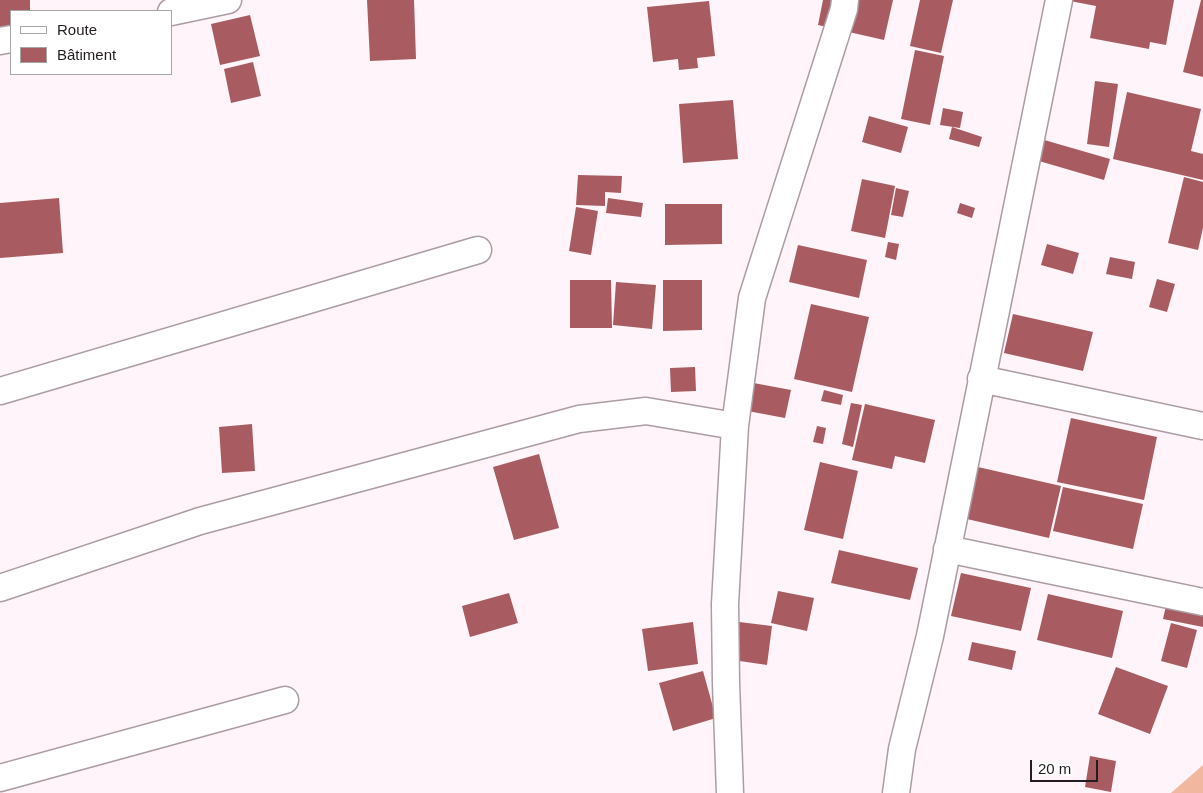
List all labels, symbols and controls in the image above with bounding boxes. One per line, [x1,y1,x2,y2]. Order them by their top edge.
legend [10,10,172,75]
text: Route [57,21,97,38]
text: Bâtiment [57,46,116,63]
scale bar [1033,750,1100,782]
text: 20 m [1038,760,1071,777]

